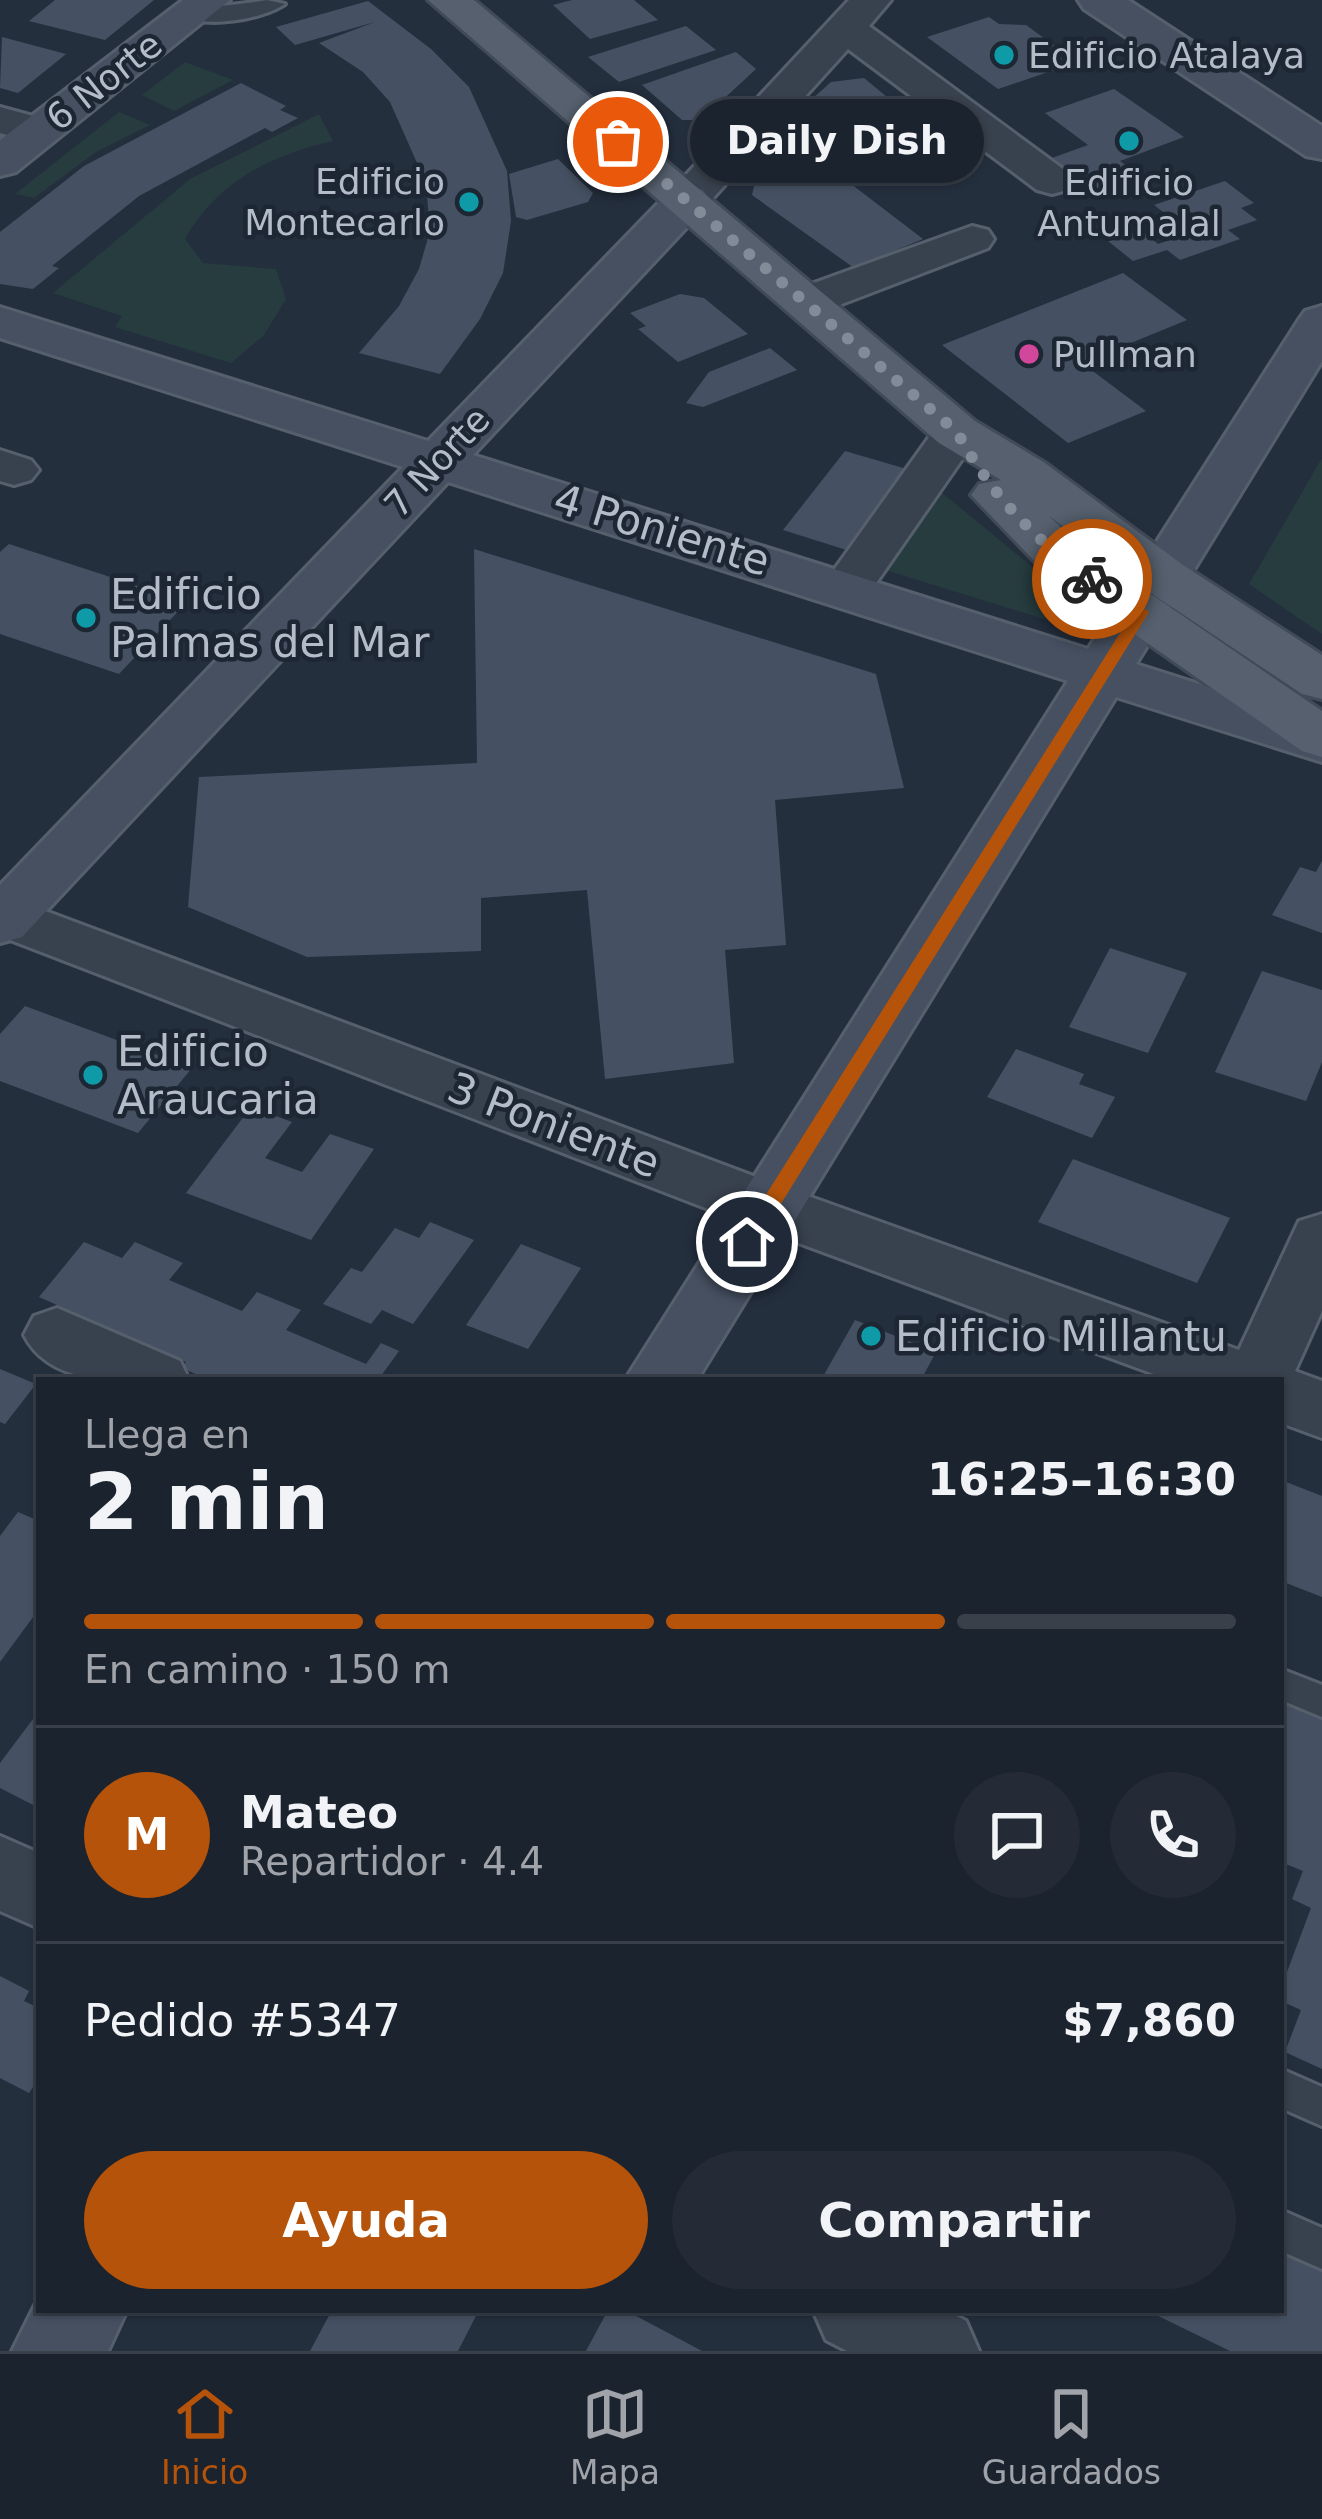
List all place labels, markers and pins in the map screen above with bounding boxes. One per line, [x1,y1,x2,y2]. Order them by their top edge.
place label: Edificio Atalaya [1028,35,1305,76]
marker: Edificio Atalaya [991,42,1017,68]
pin [567,91,669,193]
callout: Daily Dish [690,100,984,184]
marker: Edificio Antumalal [1116,128,1142,154]
place label: Edificio Montecarlo [244,161,445,243]
place label: Edificio Antumalal [1037,162,1221,244]
marker: Edificio Montecarlo [456,189,482,215]
place label: Pullman [1053,334,1197,375]
marker: Pullman [1016,341,1042,367]
place label: Edificio Palmas del Mar [110,570,430,667]
marker: Edificio Palmas del Mar [73,605,99,631]
place label: Edificio Araucaria [117,1027,319,1124]
marker: Edificio Araucaria [80,1062,106,1088]
pin [696,1191,798,1293]
place label: Edificio Millantu [895,1312,1227,1361]
marker: Edificio Millantu [858,1323,884,1349]

